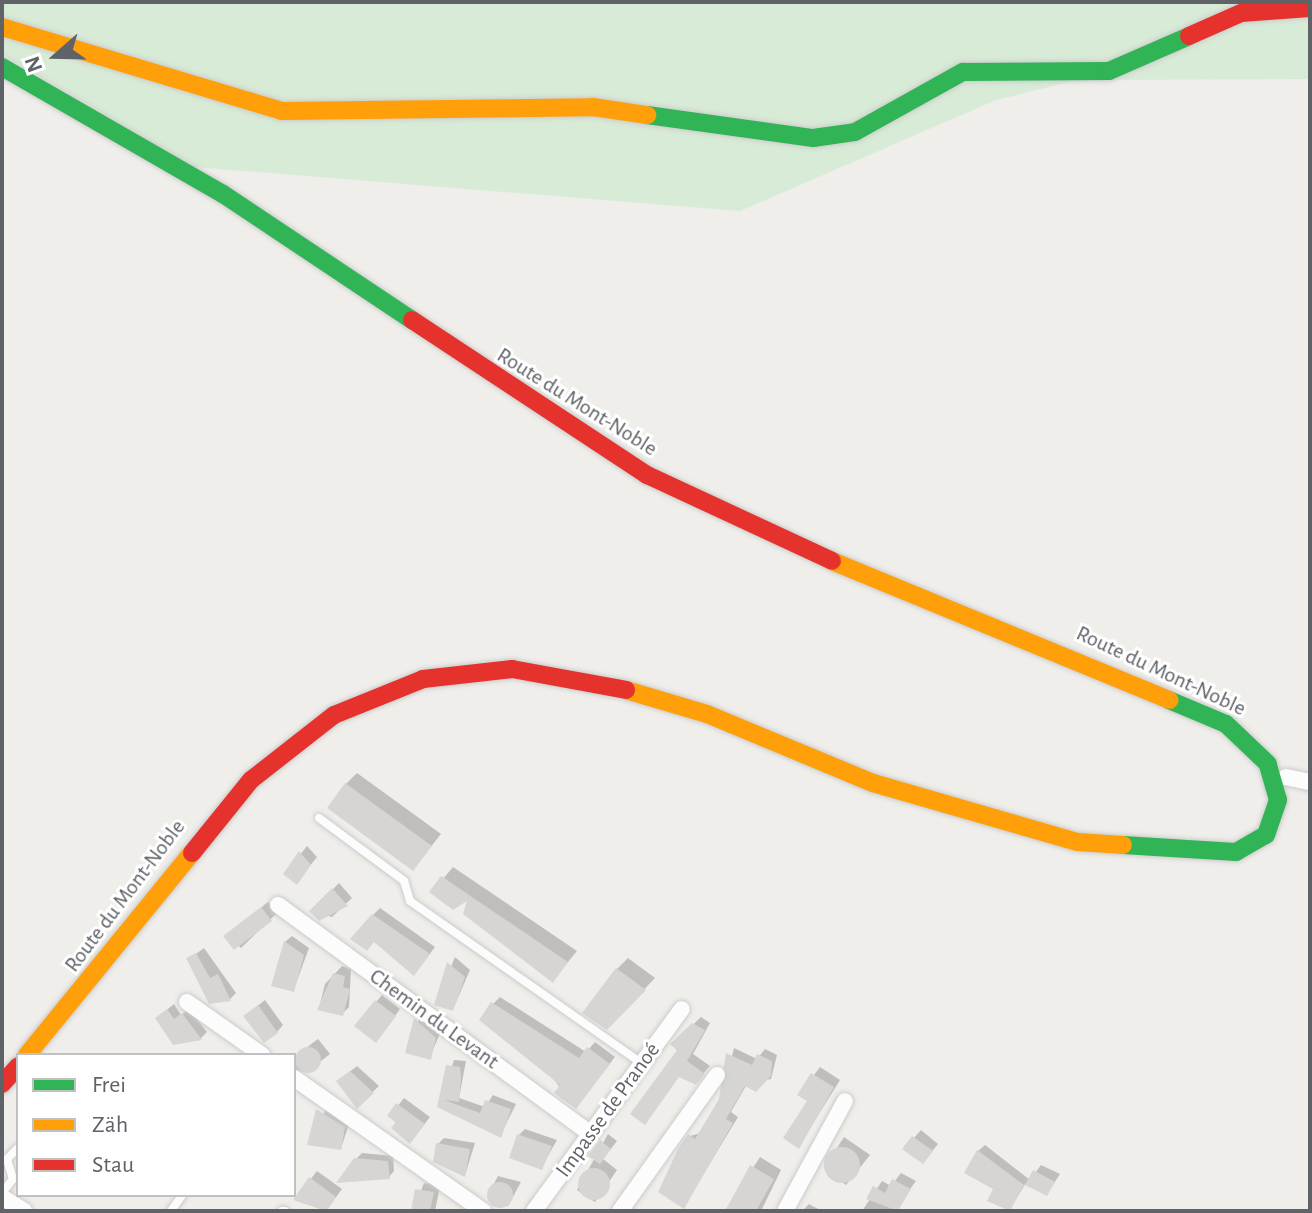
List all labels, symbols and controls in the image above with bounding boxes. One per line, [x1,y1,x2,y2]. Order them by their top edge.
north arrow [16,16,96,96]
text: N [20,53,46,75]
street label: Route du Mont-Noble [492,342,662,462]
street label: Route du Mont-Noble [1072,620,1250,722]
street label: Route du Mont-Noble [59,815,191,977]
street label: Chemin du Levant [364,963,504,1075]
street label: Impasse de Pranoé [550,1037,666,1183]
legend [16,1053,296,1197]
text: Frei [92,1073,126,1097]
text: Zäh [92,1113,128,1137]
text: Stau [92,1153,134,1177]

